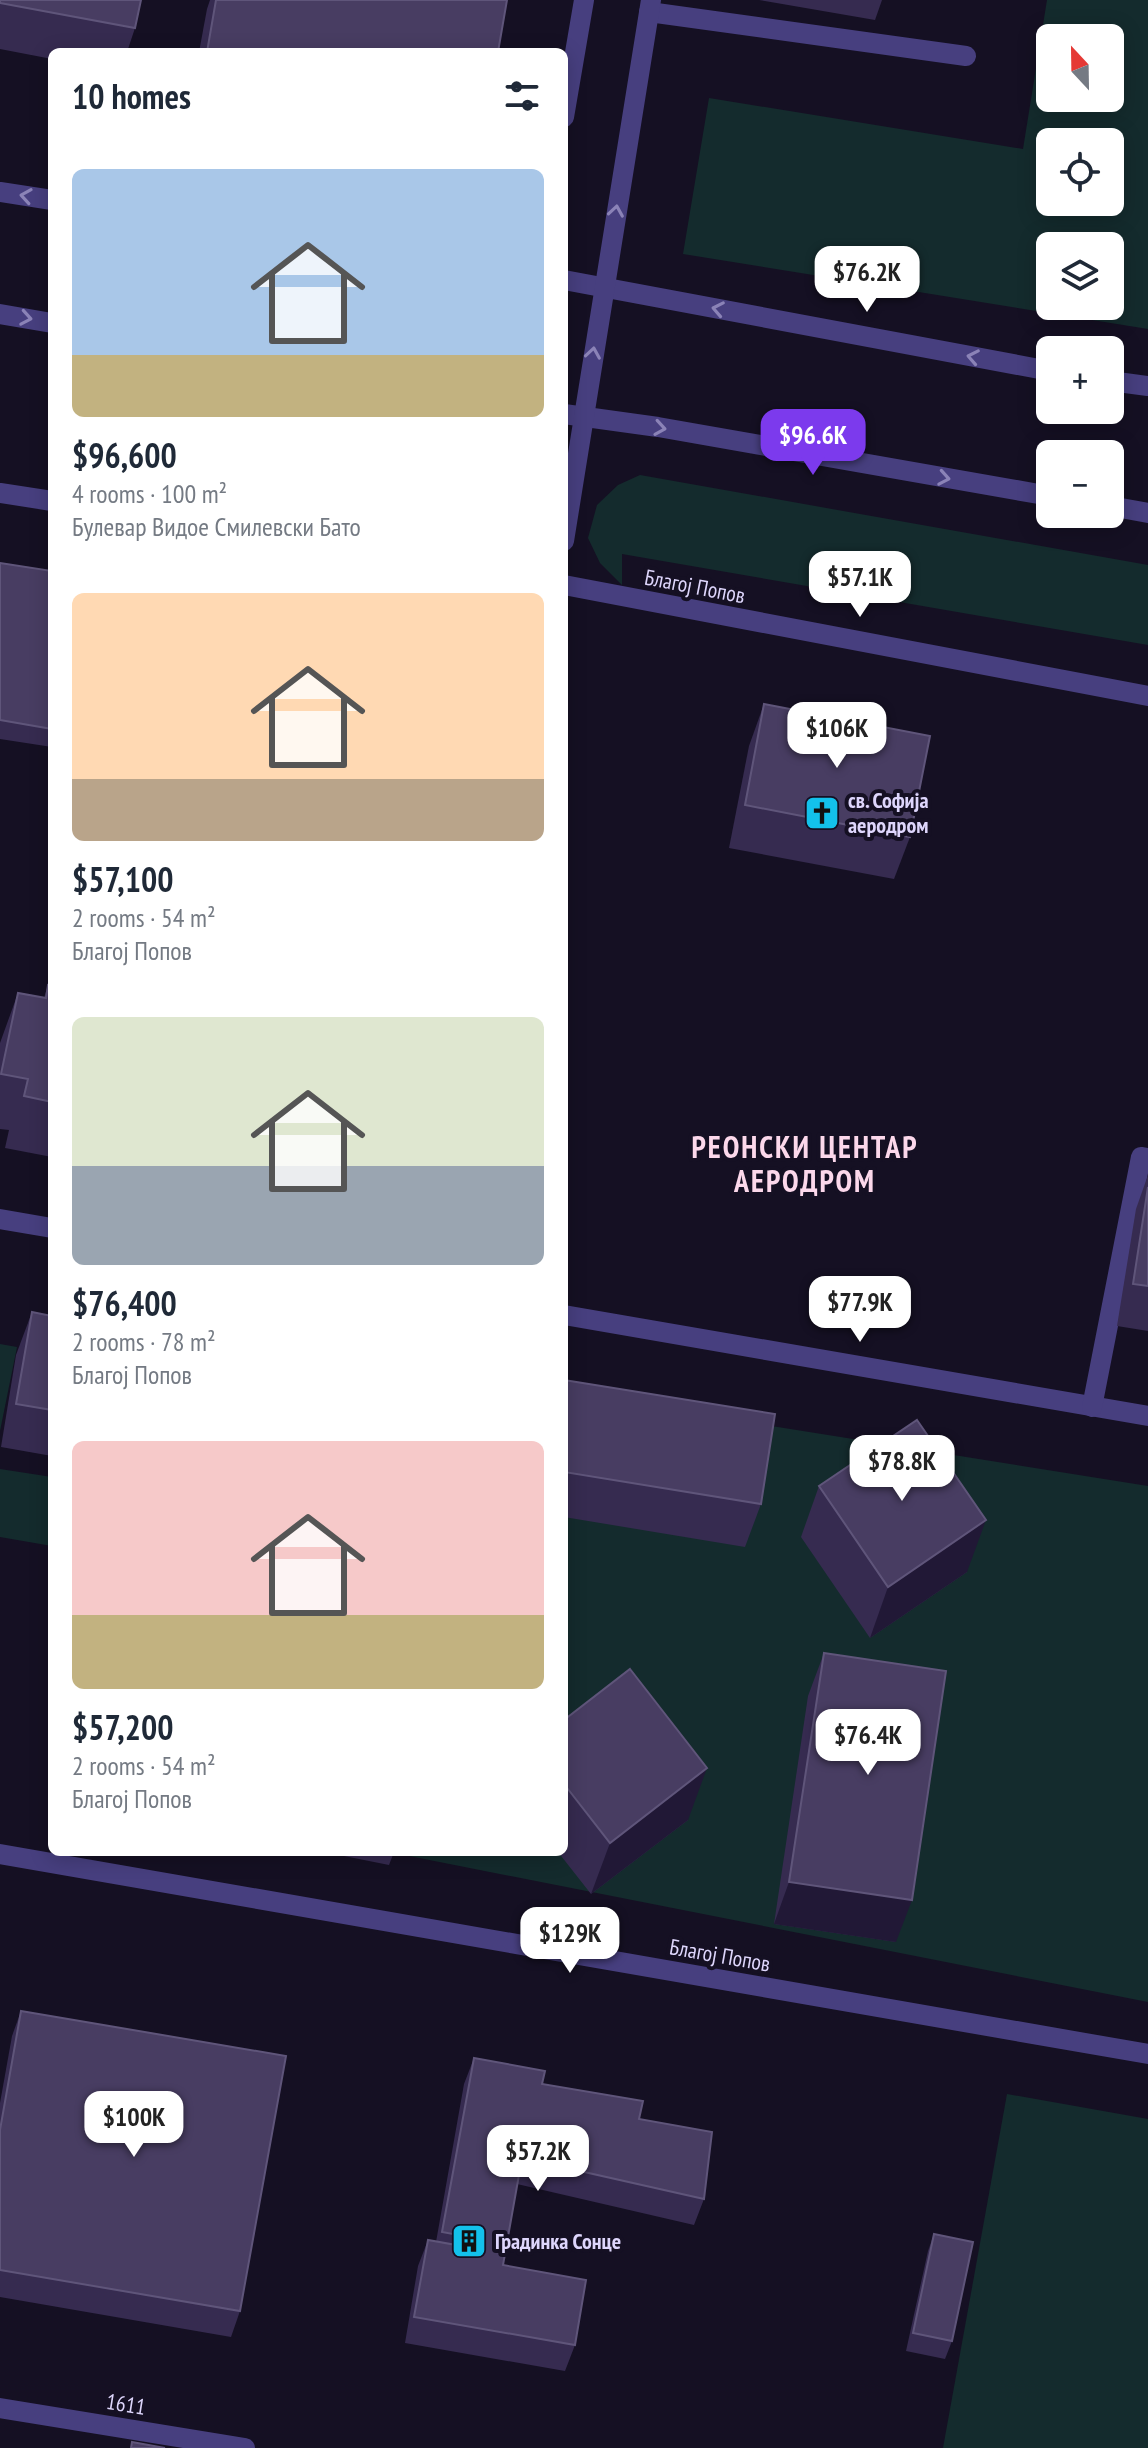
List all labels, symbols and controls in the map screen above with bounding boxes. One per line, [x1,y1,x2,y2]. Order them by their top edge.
north arrow [1036,24,1124,112]
map controls [1036,24,1124,528]
text: 10 homes [72,74,191,118]
icon: filters [500,74,544,118]
button: locate [1036,128,1124,216]
one-way arrow [19,188,33,205]
one-way arrow [607,204,624,218]
icon: home [236,221,380,365]
button: layers [1036,232,1124,320]
pin: $76.2K [802,246,932,314]
text: $76.2K [833,255,901,288]
one-way arrow [711,301,725,318]
one-way arrow [19,309,33,326]
button: + [1036,336,1124,424]
one-way arrow [584,346,601,359]
one-way arrow [967,349,980,366]
pin: $96.6K [748,409,878,477]
text: $96.6K [779,418,847,451]
one-way arrow [653,419,667,436]
text: $96,600 [72,433,177,477]
button: − [1036,440,1124,528]
one-way arrow [937,468,951,485]
text: 4 rooms · 100 m² [72,477,227,510]
text: Булевар Видое Смилевски Бато [72,510,361,543]
pin: $57.1K [795,551,925,619]
text: $57.1K [827,560,893,593]
street label: Благој Попов [642,563,748,609]
icon: home [236,645,380,789]
pin: $106K [781,702,893,770]
text: $106K [805,711,869,744]
place label: св. Софија аеродром [848,786,928,839]
church icon: св. Софија аеродром [803,794,841,832]
text: $57,100 [72,857,173,901]
text: 2 rooms · 54 m² [72,901,216,934]
text: Благој Попов [72,934,192,967]
icon: home [236,1069,380,1213]
district label: РЕОНСКИ ЦЕНТАР АЕРОДРОМ [692,1127,919,1200]
pin: $77.9K [795,1276,925,1344]
text: $76,400 [72,1281,177,1325]
text: $77.9K [827,1285,893,1318]
text: 2 rooms · 78 m² [72,1325,216,1358]
text: Благој Попов [72,1358,192,1391]
pin: $78.8K [837,1435,967,1503]
text: $78.8K [868,1444,936,1477]
icon: home [236,1493,380,1637]
text: $57,200 [72,1705,173,1749]
pin: $76.4K [803,1709,933,1777]
text: $76.4K [834,1718,902,1751]
text: 2 rooms · 54 m² [72,1749,216,1782]
text: Благој Попов [72,1782,192,1815]
pin: $129K [514,1907,626,1975]
text: $129K [538,1916,602,1949]
street label: Благој Попов [668,1932,773,1978]
pin: $100K [78,2091,190,2159]
text: $100K [102,2100,166,2133]
pin: $57.2K [473,2125,603,2193]
text: $57.2K [505,2134,571,2167]
building icon: Градинка Сонце [450,2222,488,2260]
place label: Градинка Сонце [495,2227,621,2255]
street label: 1611 [104,2387,148,2421]

